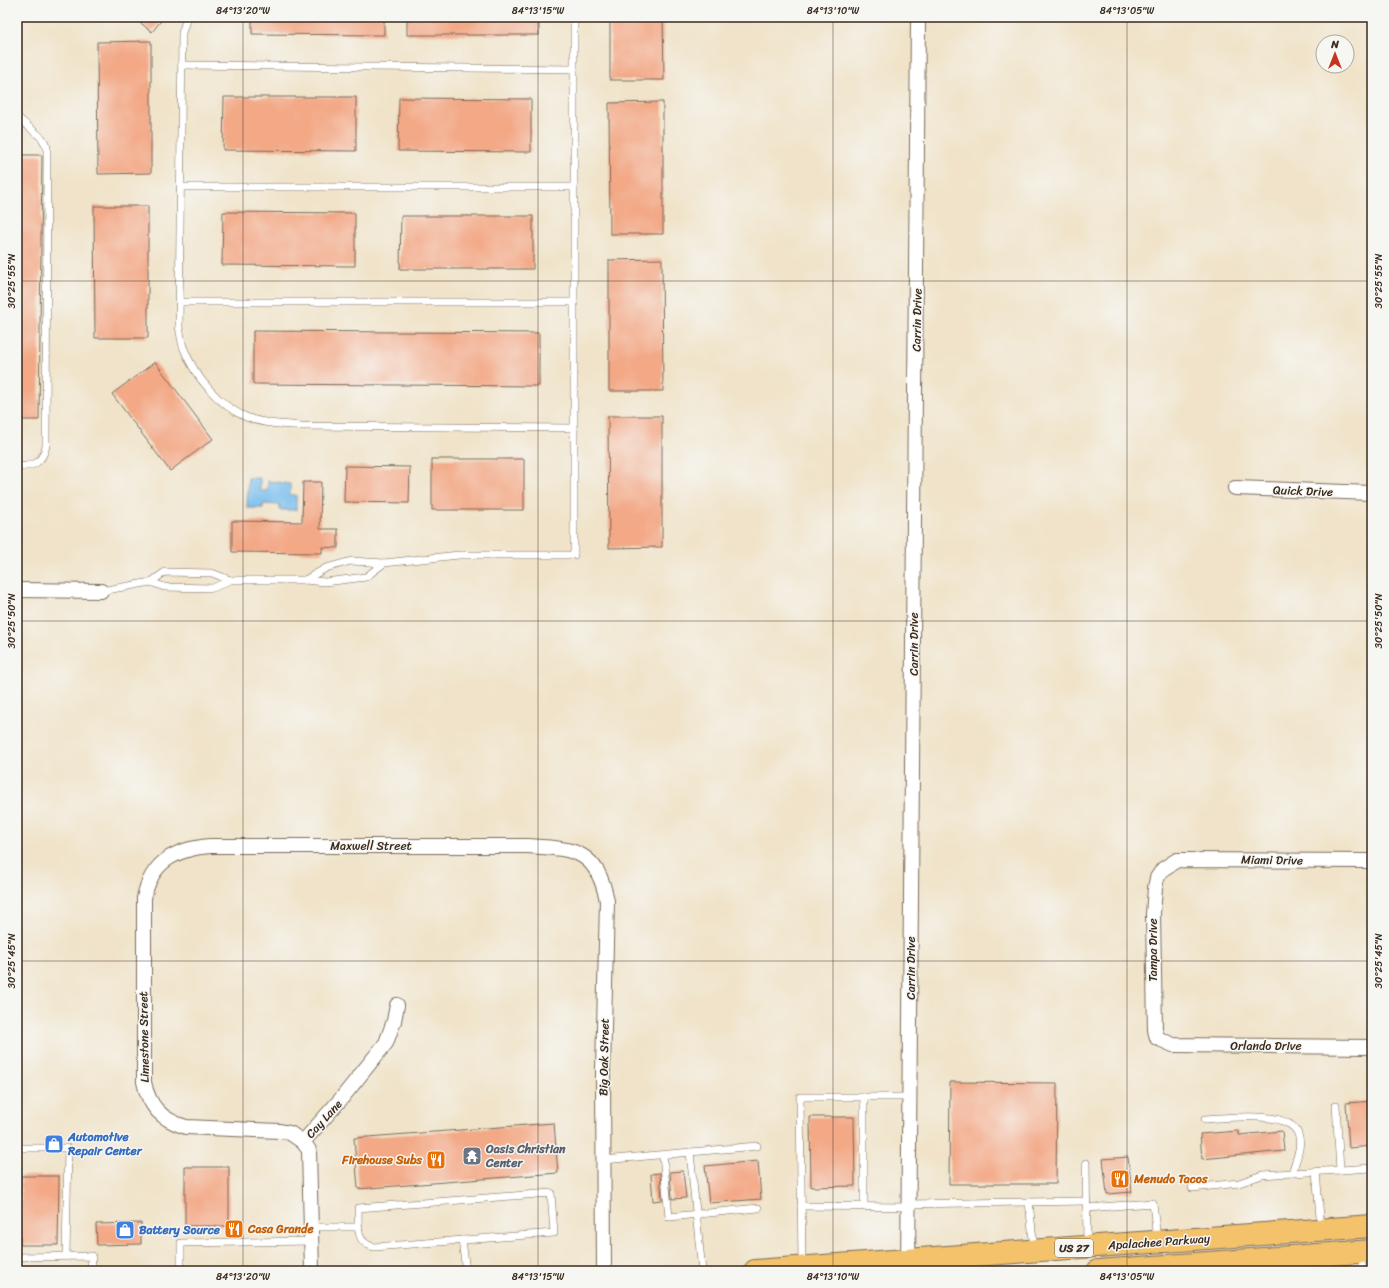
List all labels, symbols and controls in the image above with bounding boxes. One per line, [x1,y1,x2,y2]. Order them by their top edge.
text: 84°13'20"W [216,2,270,20]
text: 84°13'15"W [512,2,564,20]
text: 84°13'10"W [807,2,860,20]
text: 84°13'05"W [1100,2,1154,20]
north arrow [1315,34,1355,74]
text: N [1330,35,1339,54]
text: 30°25'55"N [3,253,21,309]
text: 30°25'55"N [1370,253,1388,309]
street label: Carrin Drive [905,288,929,352]
street label: Quick Drive [1273,479,1333,503]
text: 30°25'50"N [3,593,21,649]
text: 30°25'50"N [1370,593,1388,649]
street label: Carrin Drive [903,612,925,676]
street label: Maxwell Street [330,835,412,857]
street label: Miami Drive [1241,848,1303,872]
street label: Tampa Drive [1142,918,1164,982]
text: 30°25'45"N [3,933,21,989]
text: 30°25'45"N [1370,933,1388,989]
street label: Carrin Drive [900,936,922,1000]
street label: Limestone Street [132,991,156,1083]
street label: Big Oak Street [592,1018,616,1096]
street label: Orlando Drive [1230,1035,1302,1057]
street label: Cay Lane [300,1094,348,1144]
place label: Automotive Repair Center [67,1126,143,1162]
shop icon: Automotive Repair Center [43,1133,65,1155]
place label: Oasis Christian Center [485,1138,566,1174]
temple icon: Oasis Christian Center [461,1145,483,1167]
place label: Firehouse Subs [341,1149,422,1171]
restaurant icon: Firehouse Subs [425,1149,447,1171]
restaurant icon: Menudo Tacos [1109,1168,1131,1190]
place label: Menudo Tacos [1133,1168,1208,1190]
restaurant icon: Casa Grande [223,1218,245,1240]
place label: Casa Grande [247,1218,314,1240]
shop icon: Battery Source [114,1219,136,1241]
place label: Battery Source [139,1219,221,1241]
street label: Apalachee Parkway [1106,1227,1211,1257]
road number: US 27 [1055,1239,1093,1257]
text: 84°13'20"W [216,1268,270,1286]
text: 84°13'15"W [512,1268,564,1286]
text: 84°13'10"W [807,1268,860,1286]
text: 84°13'05"W [1100,1268,1154,1286]

